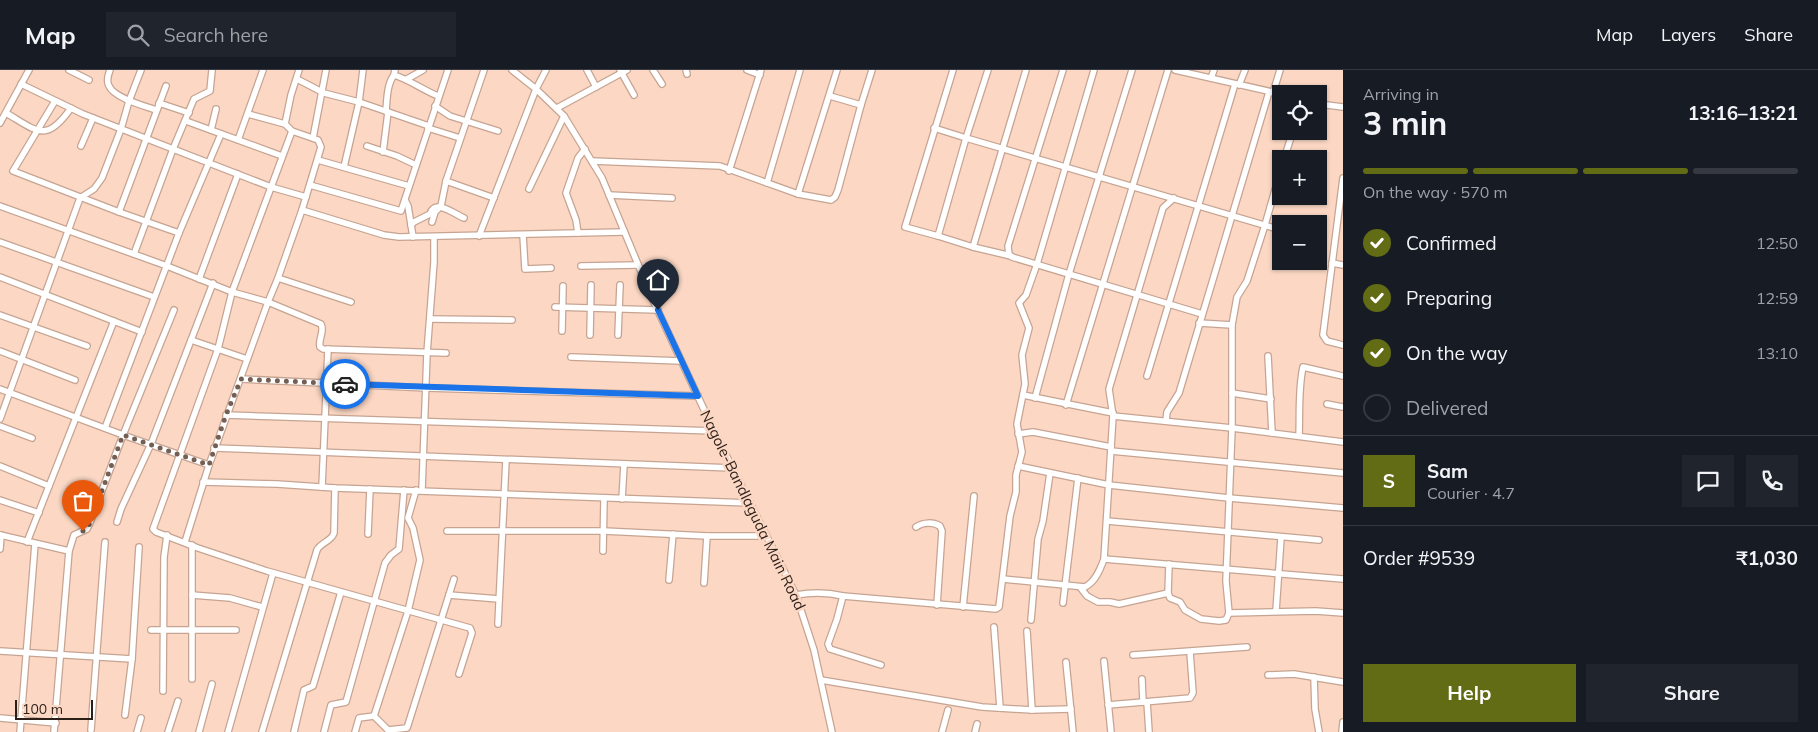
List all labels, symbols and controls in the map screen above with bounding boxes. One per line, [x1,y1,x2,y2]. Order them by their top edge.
search box [106,12,456,57]
text: Map [25,20,76,50]
icon: search [124,21,152,49]
text: Search here [164,23,268,47]
text: Map [1596,23,1633,46]
text: Layers [1661,23,1716,46]
text: Share [1744,23,1793,46]
text: Arriving in [1363,84,1439,104]
map controls [1272,85,1327,270]
button: locate [1272,85,1327,140]
text: 13:16–13:21 [1688,101,1798,125]
text: 3 min [1363,103,1447,143]
button: + [1272,150,1327,205]
text: On the way · 570 m [1363,182,1508,202]
button: − [1272,215,1327,270]
icon: check [1363,229,1391,257]
text: Confirmed [1406,231,1497,255]
text: 12:50 [1756,233,1798,253]
pin [637,259,679,310]
icon: home [644,266,672,294]
icon: check [1363,284,1391,312]
text: Preparing [1406,286,1492,310]
text: 12:59 [1756,288,1798,308]
icon: check [1363,339,1391,367]
text: On the way [1406,341,1508,365]
text: 13:10 [1756,343,1798,363]
courier [320,359,370,409]
icon: car [331,370,359,398]
text: Delivered [1406,396,1488,420]
street label: Nagole-Bandlaguda Main Road [696,407,810,613]
button: chat [1682,455,1734,507]
button: phone [1746,455,1798,507]
text: Sam [1427,459,1468,483]
text: S [1383,469,1395,493]
pin [62,480,104,531]
text: Courier · 4.7 [1427,483,1515,503]
icon: bag [69,487,97,515]
text: Order #9539 [1363,546,1475,570]
text: ₹1,030 [1736,546,1798,570]
button: Help [1363,664,1576,722]
button: Share [1586,664,1798,722]
scale bar [15,697,92,720]
text: 100 m [22,700,63,718]

